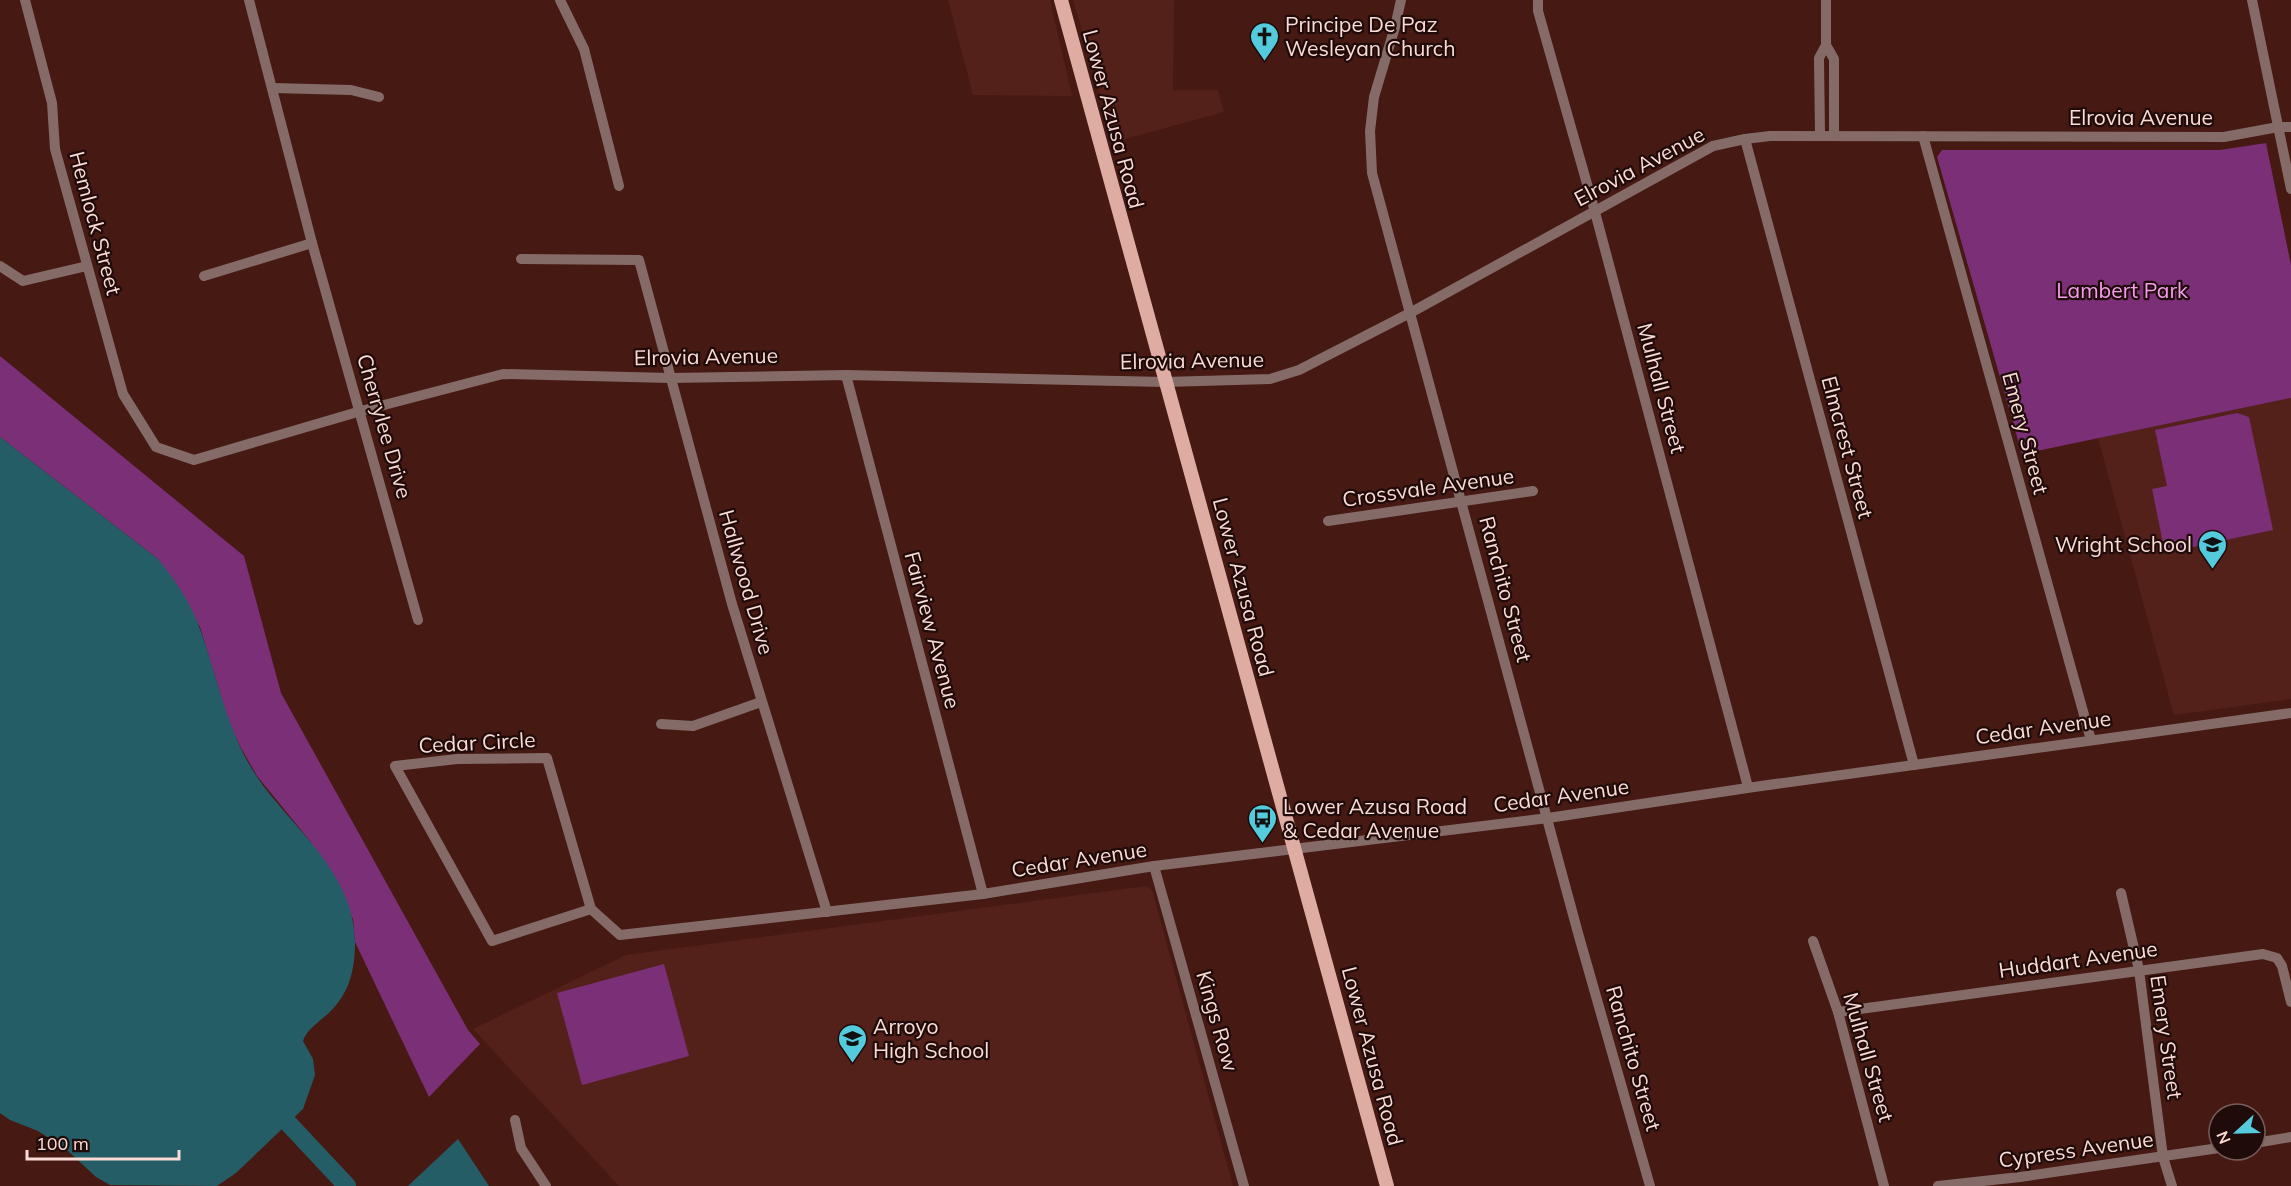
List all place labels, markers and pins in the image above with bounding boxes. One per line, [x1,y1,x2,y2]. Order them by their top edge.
place label: Principe De Paz Wesleyan Church [1285,11,1456,61]
church icon: Principe De Paz Wesleyan Church [1248,20,1280,62]
school or university icon: Wright School [2197,528,2229,570]
place label: Wright School [2055,531,2192,557]
place label: Lower Azusa Road & Cedar Avenue [1283,793,1467,843]
bus stop icon: Lower Azusa Road & Cedar Avenue [1246,802,1278,844]
place label: Arroyo High School [873,1013,989,1063]
school or university icon: Arroyo High School [836,1022,868,1064]

